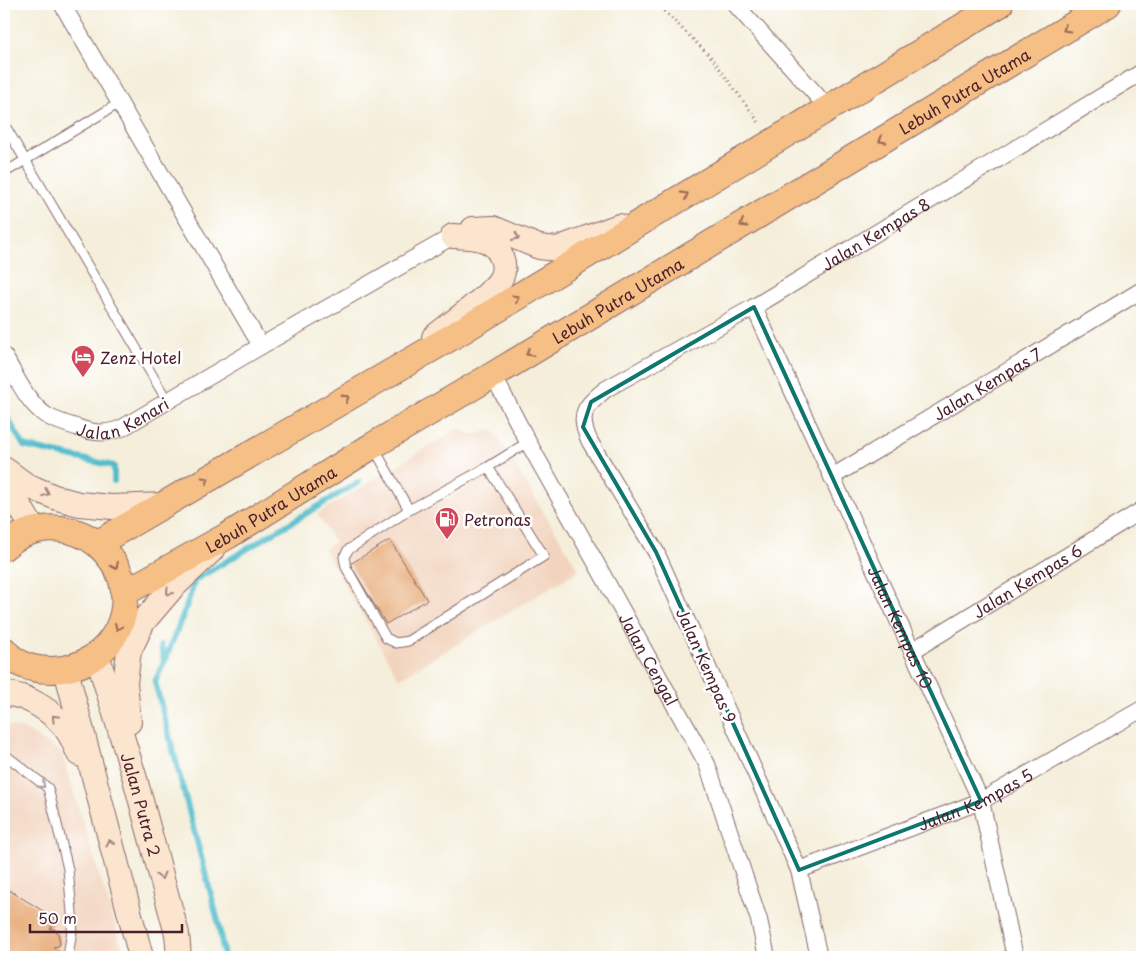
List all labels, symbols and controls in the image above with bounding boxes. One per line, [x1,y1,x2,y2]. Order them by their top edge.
one-way arrow [1063,22,1072,32]
street label: Lebuh Putra Utama [894,42,1035,140]
one-way arrow [879,134,888,144]
street label: Jalan Kempas 8 [816,191,934,276]
one-way arrow [679,192,688,202]
one-way arrow [740,218,749,228]
one-way arrow [511,231,520,242]
street label: Lebuh Putra Utama [547,251,688,349]
one-way arrow [511,294,520,304]
street label: Jalan Kempas 7 [928,341,1046,426]
hotel icon: Zenz Hotel [70,344,96,378]
place label: Zenz Hotel [100,345,181,369]
one-way arrow [526,347,535,357]
street label: Jalan Kenari [74,391,173,445]
one-way arrow [341,395,350,405]
street label: Lebuh Putra Utama [201,459,341,558]
one-way arrow [200,477,209,487]
one-way arrow [41,487,50,497]
fuel station icon: Petronas [434,506,460,540]
place label: Petronas [464,507,531,531]
street label: Jalan Kempas 6 [968,538,1086,623]
one-way arrow [109,561,119,570]
street label: Jalan Kempas 10 [862,562,940,692]
one-way arrow [166,587,175,596]
street label: Jalan Kempas 9 [671,604,743,726]
street label: Jalan Cengal [614,608,684,710]
one-way arrow [113,622,124,631]
one-way arrow [52,714,61,723]
street label: Jalan Putra 2 [116,750,167,859]
street label: Jalan Kempas 5 [914,762,1037,836]
one-way arrow [36,779,45,788]
one-way arrow [106,839,116,847]
one-way arrow [156,872,166,880]
scale bar [30,901,182,933]
text: 50 m [38,906,77,929]

